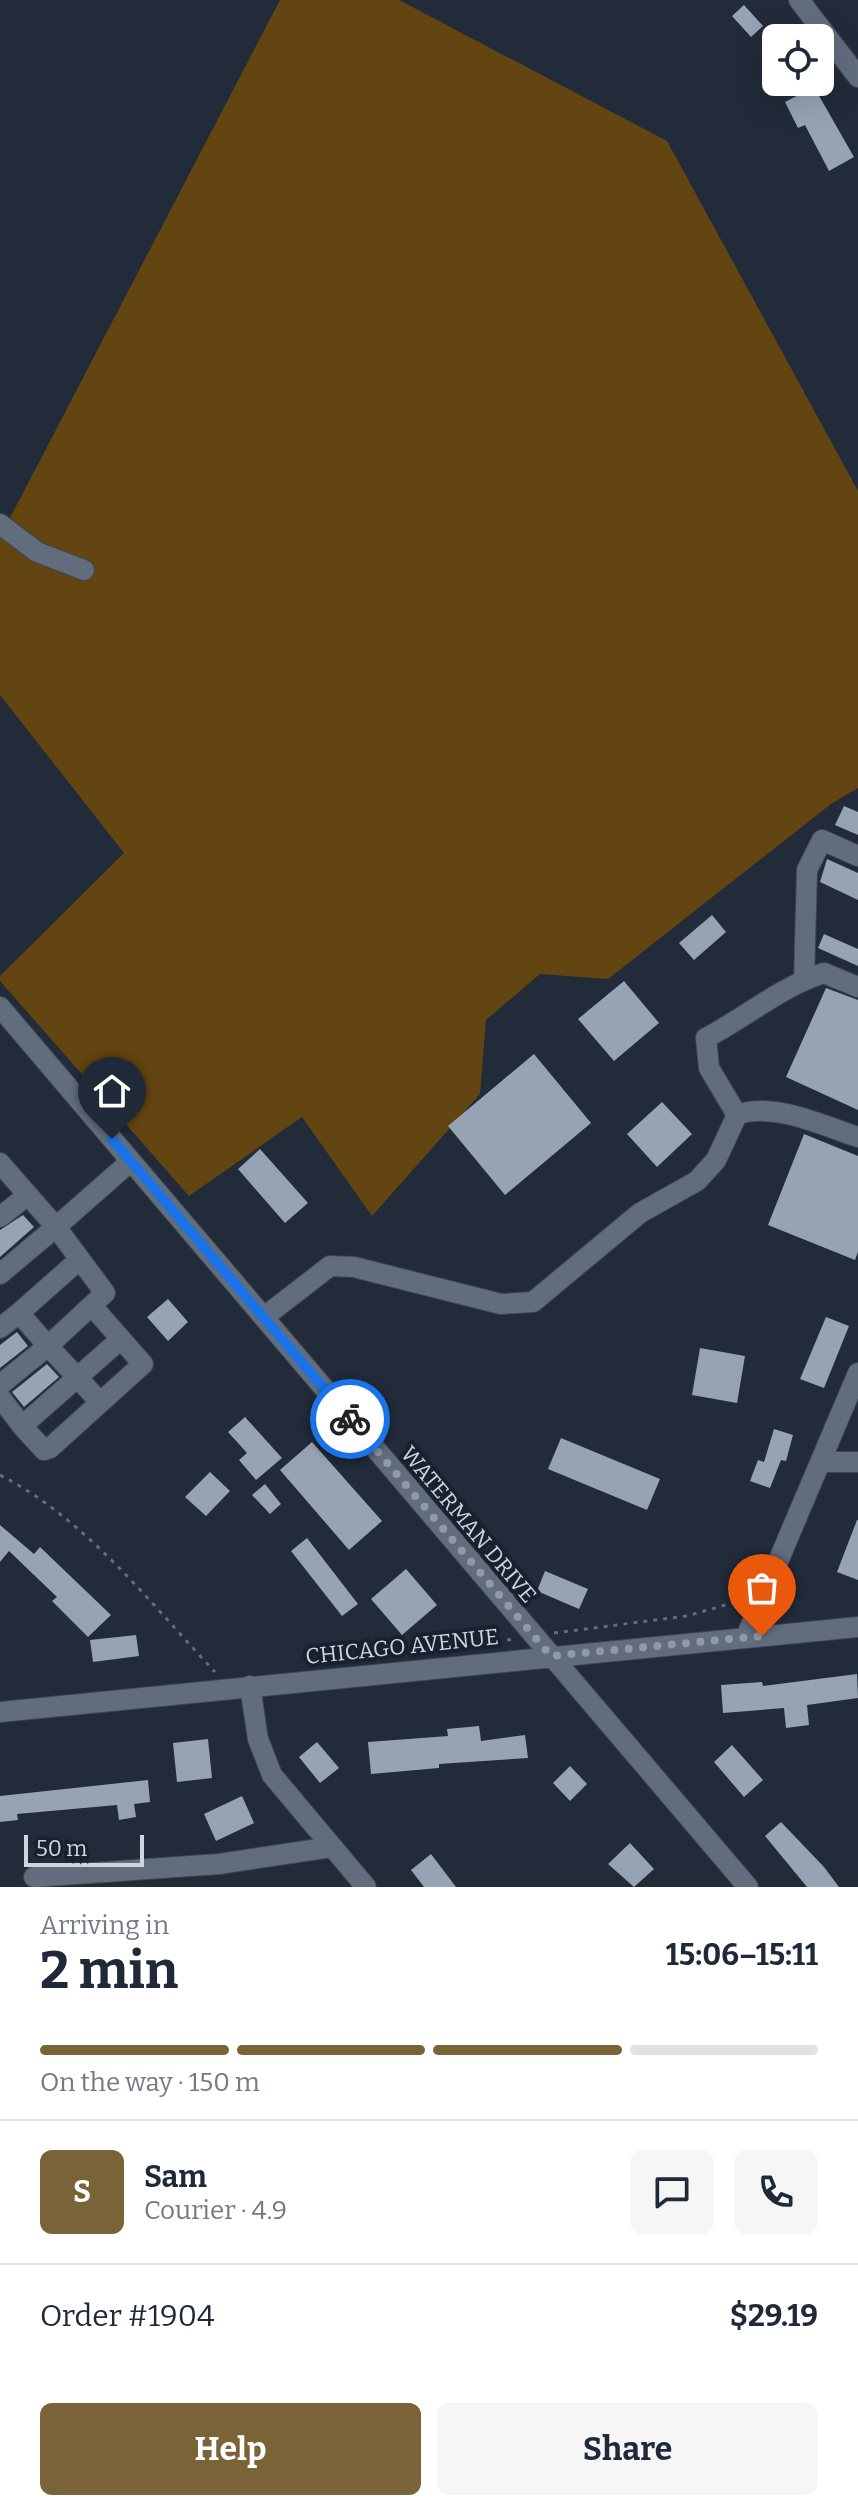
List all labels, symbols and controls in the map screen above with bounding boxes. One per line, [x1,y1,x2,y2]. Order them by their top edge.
map controls [762,24,834,96]
button: locate [762,24,834,96]
pin [78,1057,146,1139]
icon: home [90,1069,134,1113]
courier [310,1379,390,1459]
icon: bike [328,1397,372,1441]
street label: WATERMAN DRIVE [395,1440,542,1608]
pin [728,1554,796,1636]
icon: bag [740,1566,784,1610]
street label: CHICAGO AVENUE [304,1623,500,1670]
scale bar [24,1831,144,1867]
text: 50 m [36,1835,87,1862]
text: Arriving in [40,1910,169,1941]
text: 15:06–15:11 [666,1937,818,1973]
text: 2 min [40,1939,178,2002]
text: On the way · 150 m [40,2067,260,2098]
button: chat [630,2150,714,2234]
button: phone [734,2150,818,2234]
text: Sam [144,2159,207,2195]
text: S [73,2174,91,2210]
text: Courier · 4.9 [144,2195,287,2226]
text: Order #1904 [40,2298,214,2334]
text: $29.19 [730,2298,818,2334]
button: Help [40,2403,421,2495]
button: Share [437,2403,818,2495]

